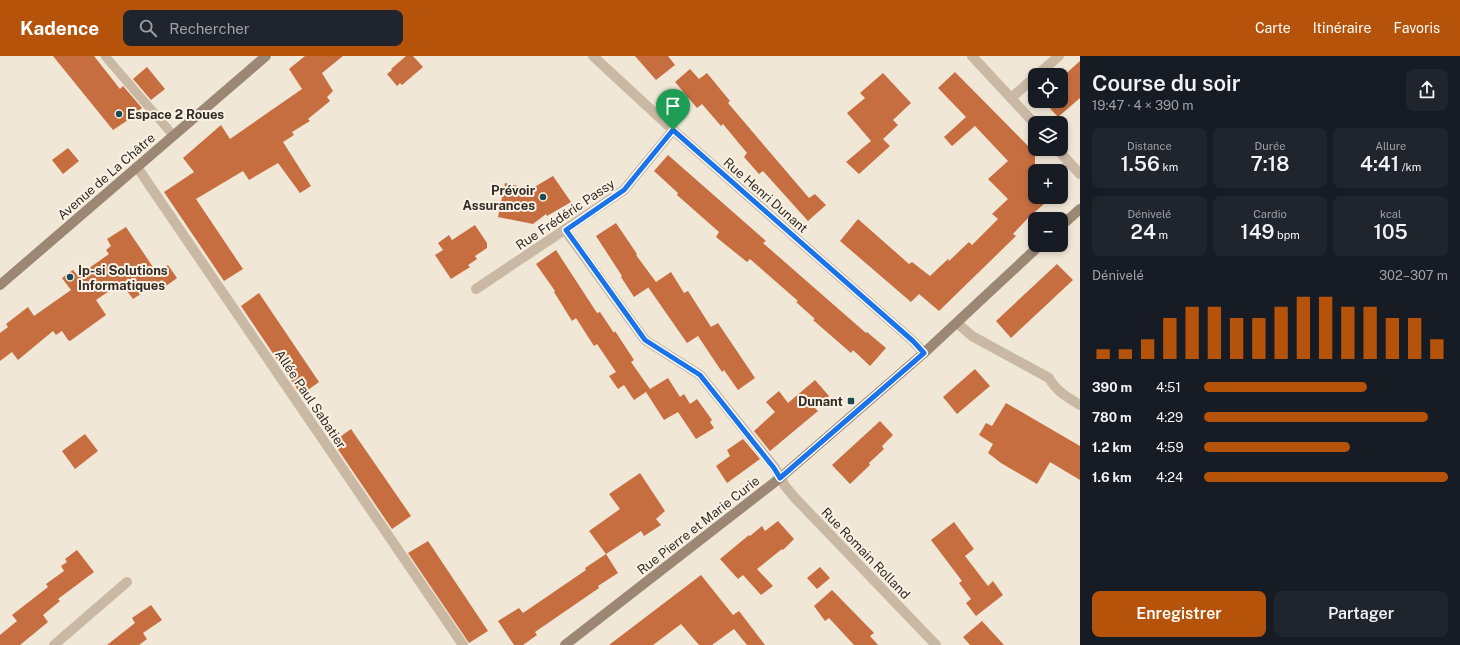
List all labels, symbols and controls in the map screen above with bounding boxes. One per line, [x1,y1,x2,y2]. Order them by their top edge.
search box [123,10,403,46]
text: Kadence [20,17,99,39]
icon: search [137,17,159,39]
text: Rechercher [169,20,250,37]
text: Carte [1255,20,1291,36]
text: Itinéraire [1313,20,1371,36]
text: Favoris [1393,20,1440,36]
map controls [1028,68,1068,252]
button: locate [1028,68,1068,108]
button: share [1406,69,1448,111]
text: Course du soir [1092,70,1241,96]
pin [656,89,690,130]
icon: arrive [662,95,684,117]
text: 19:47 · 4 × 390 m [1092,98,1193,113]
place label: Espace 2 Roues [127,107,224,122]
marker: Espace 2 Roues [114,109,124,119]
button: layers [1028,116,1068,156]
street label: Avenue de La Châtre [55,130,158,223]
text: Distance [1127,140,1172,152]
text: Durée [1255,140,1285,152]
text: Allure [1375,140,1406,152]
text: 1.56 [1120,152,1160,176]
text: 7:18 [1251,152,1289,176]
text: 4:41 [1360,152,1399,176]
street label: Rue Henri Dunant [721,155,811,236]
text: km [1160,161,1178,173]
text: /km [1399,161,1421,173]
button: + [1028,164,1068,204]
street label: Rue Frédéric Passy [513,176,617,253]
place label: Prévoir Assurances [463,183,536,213]
marker: Prévoir Assurances [538,192,548,202]
text: Dénivelé [1127,208,1171,220]
text: Cardio [1253,208,1287,220]
text: kcal [1380,208,1401,220]
button: − [1028,212,1068,252]
text: 24 [1131,220,1156,244]
text: 149 [1240,220,1274,244]
text: 105 [1374,220,1408,244]
text: m [1156,229,1168,241]
text: bpm [1274,229,1300,241]
place label: Ip-si Solutions Informatiques [78,263,168,293]
text: Dénivelé [1092,268,1144,283]
text: 302–307 m [1379,268,1448,283]
marker: Ip-si Solutions Informatiques [65,272,75,282]
street label: Allée Paul Sabatier [272,347,349,451]
text: 390 m [1092,380,1132,395]
text: 4:51 [1156,380,1181,395]
place label: Dunant [798,394,843,409]
marker: Dunant [846,396,856,406]
text: 780 m [1092,410,1132,425]
text: 4:29 [1156,410,1183,425]
text: 1.2 km [1092,440,1132,455]
text: 4:59 [1156,440,1184,455]
text: 1.6 km [1092,470,1132,485]
text: 4:24 [1156,470,1183,485]
street label: Rue Pierre et Marie Curie [634,473,762,578]
street label: Rue Romain Rolland [818,505,913,602]
button: Enregistrer [1092,591,1266,637]
button: Partager [1274,591,1448,637]

